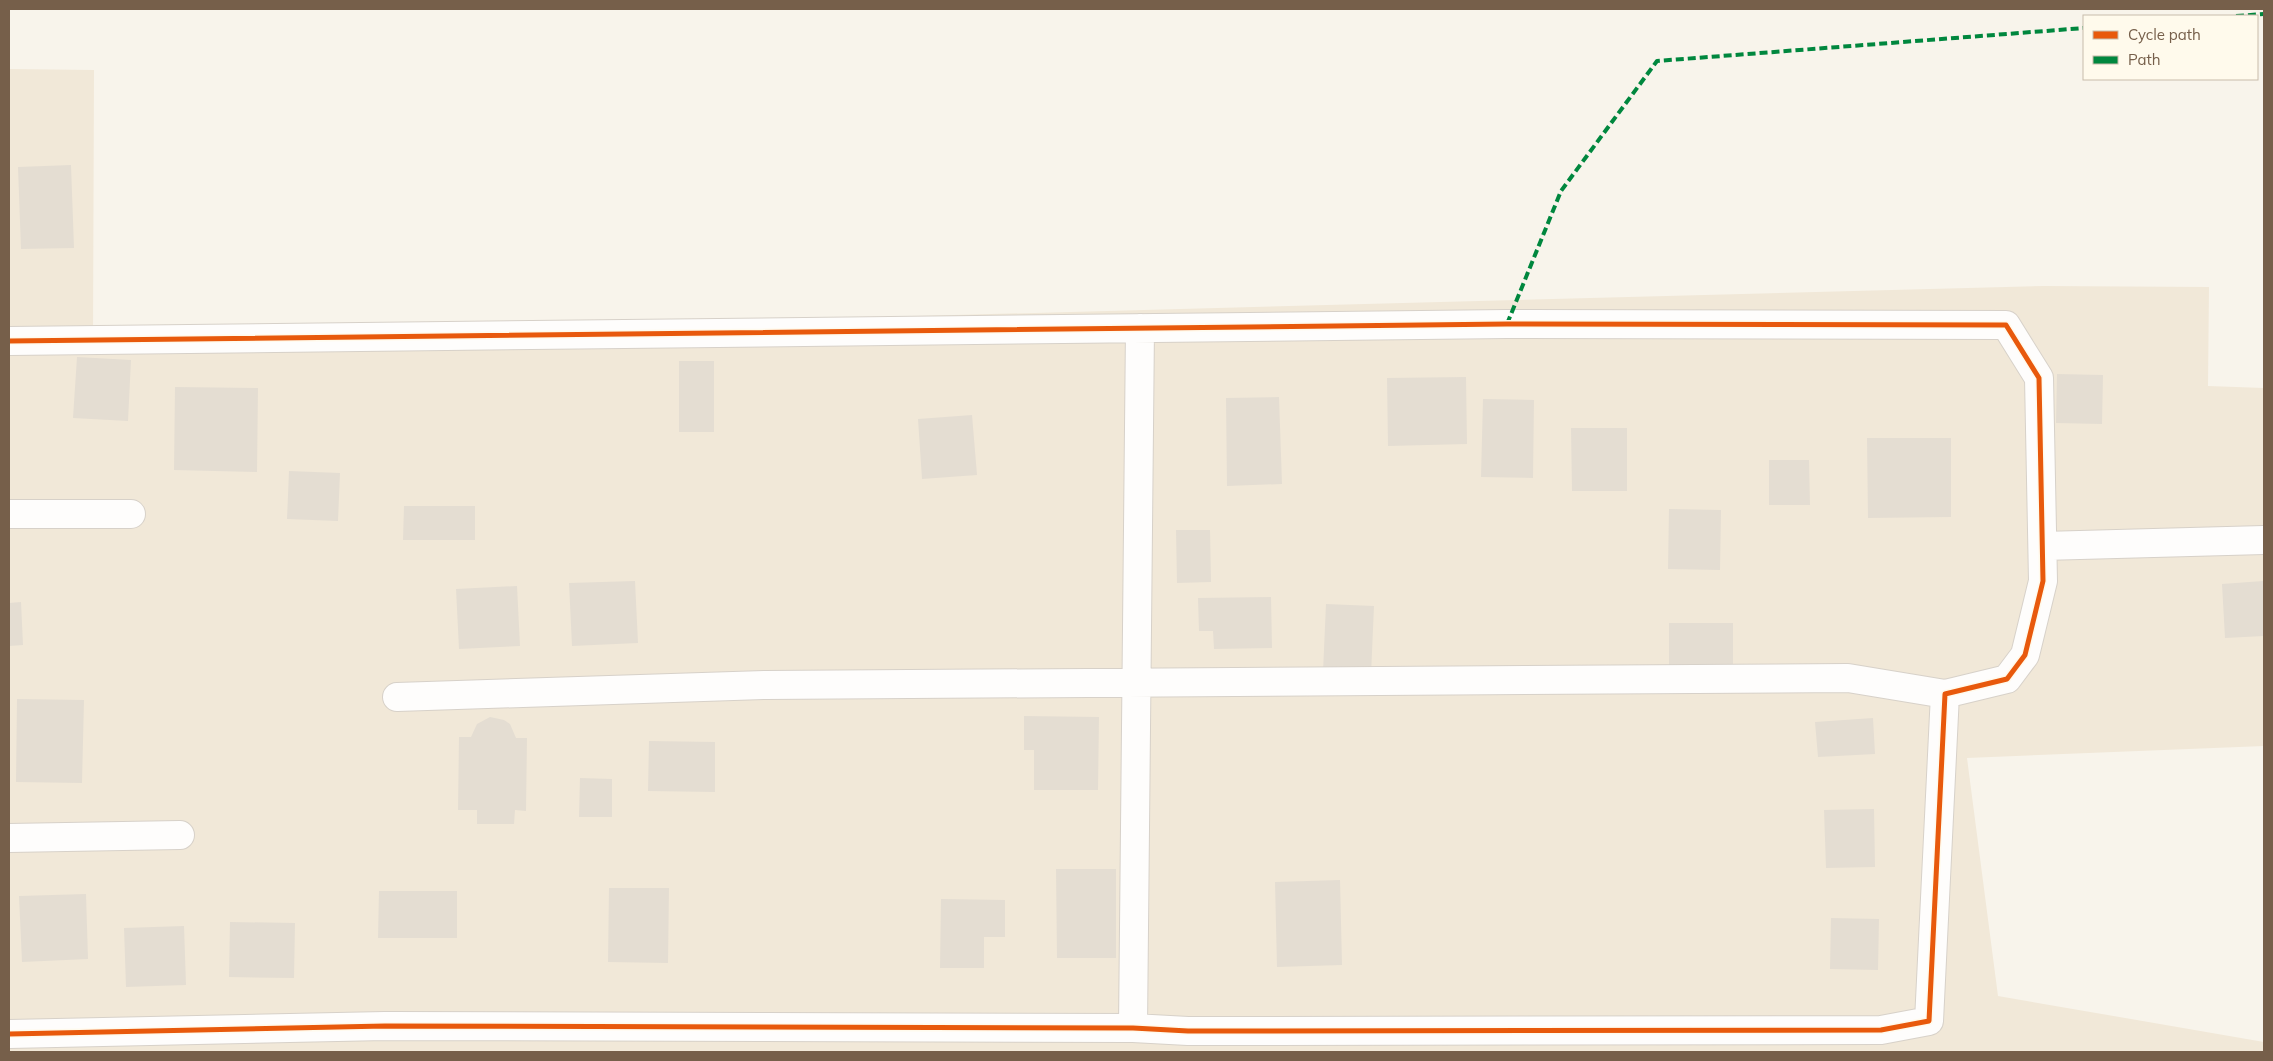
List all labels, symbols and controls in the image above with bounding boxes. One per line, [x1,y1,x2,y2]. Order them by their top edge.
legend [2083,15,2258,80]
text: Cycle path [2128,25,2201,44]
text: Path [2128,50,2160,69]

